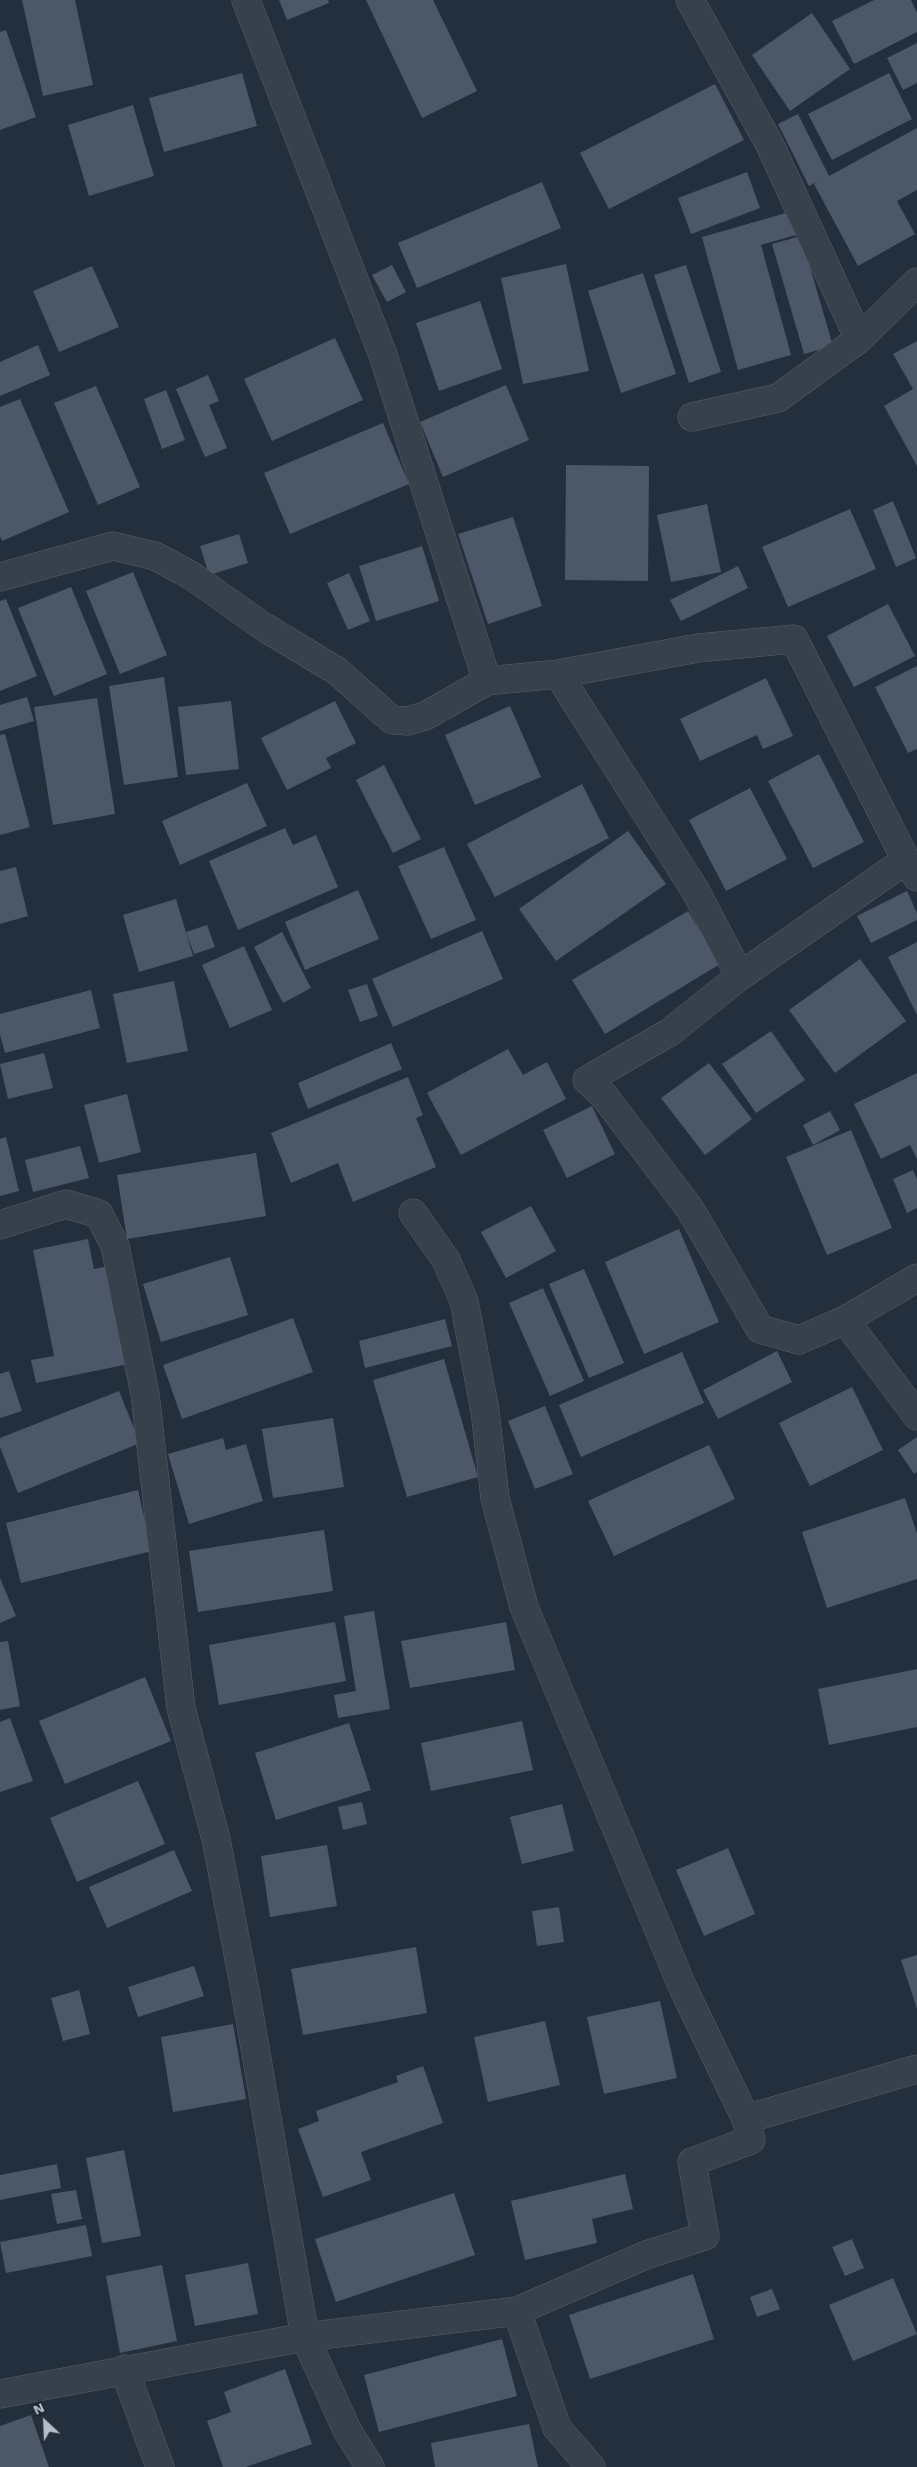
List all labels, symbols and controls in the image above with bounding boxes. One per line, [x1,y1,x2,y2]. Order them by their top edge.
north arrow [20,2397,70,2447]
text: N [31,2399,47,2418]

